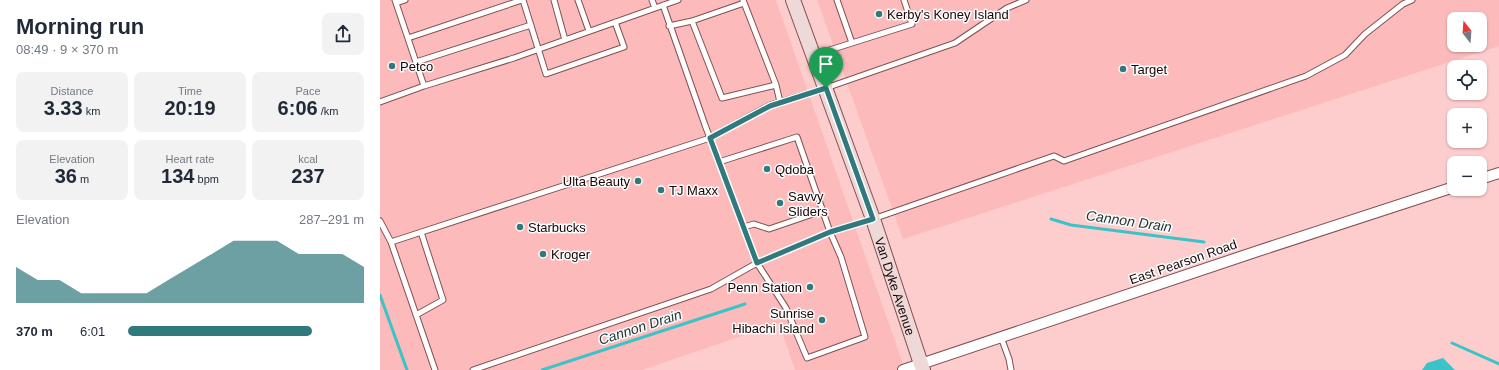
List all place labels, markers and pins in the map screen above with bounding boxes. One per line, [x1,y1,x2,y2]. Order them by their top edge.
place label: Kerby's Koney Island [887,7,1009,22]
marker: Kerby's Koney Island [874,9,884,19]
pin [809,47,843,88]
place label: Petco [400,59,433,74]
marker: Petco [387,61,397,71]
place label: Target [1131,62,1168,77]
marker: Target [1118,64,1128,74]
place label: Qdoba [775,162,815,177]
marker: Qdoba [762,164,772,174]
place label: Ulta Beauty [563,174,630,189]
marker: Ulta Beauty [633,176,643,186]
place label: TJ Maxx [669,183,719,198]
marker: TJ Maxx [656,185,666,195]
place label: Savvy Sliders [788,189,828,219]
marker: Savvy Sliders [775,198,785,208]
place label: Starbucks [528,220,586,235]
marker: Starbucks [515,222,525,232]
place label: Kroger [551,247,591,262]
marker: Kroger [538,249,548,259]
place label: Penn Station [728,280,802,295]
marker: Penn Station [805,282,815,292]
place label: Sunrise Hibachi Island [732,306,814,336]
marker: Sunrise Hibachi Island [817,315,827,325]

